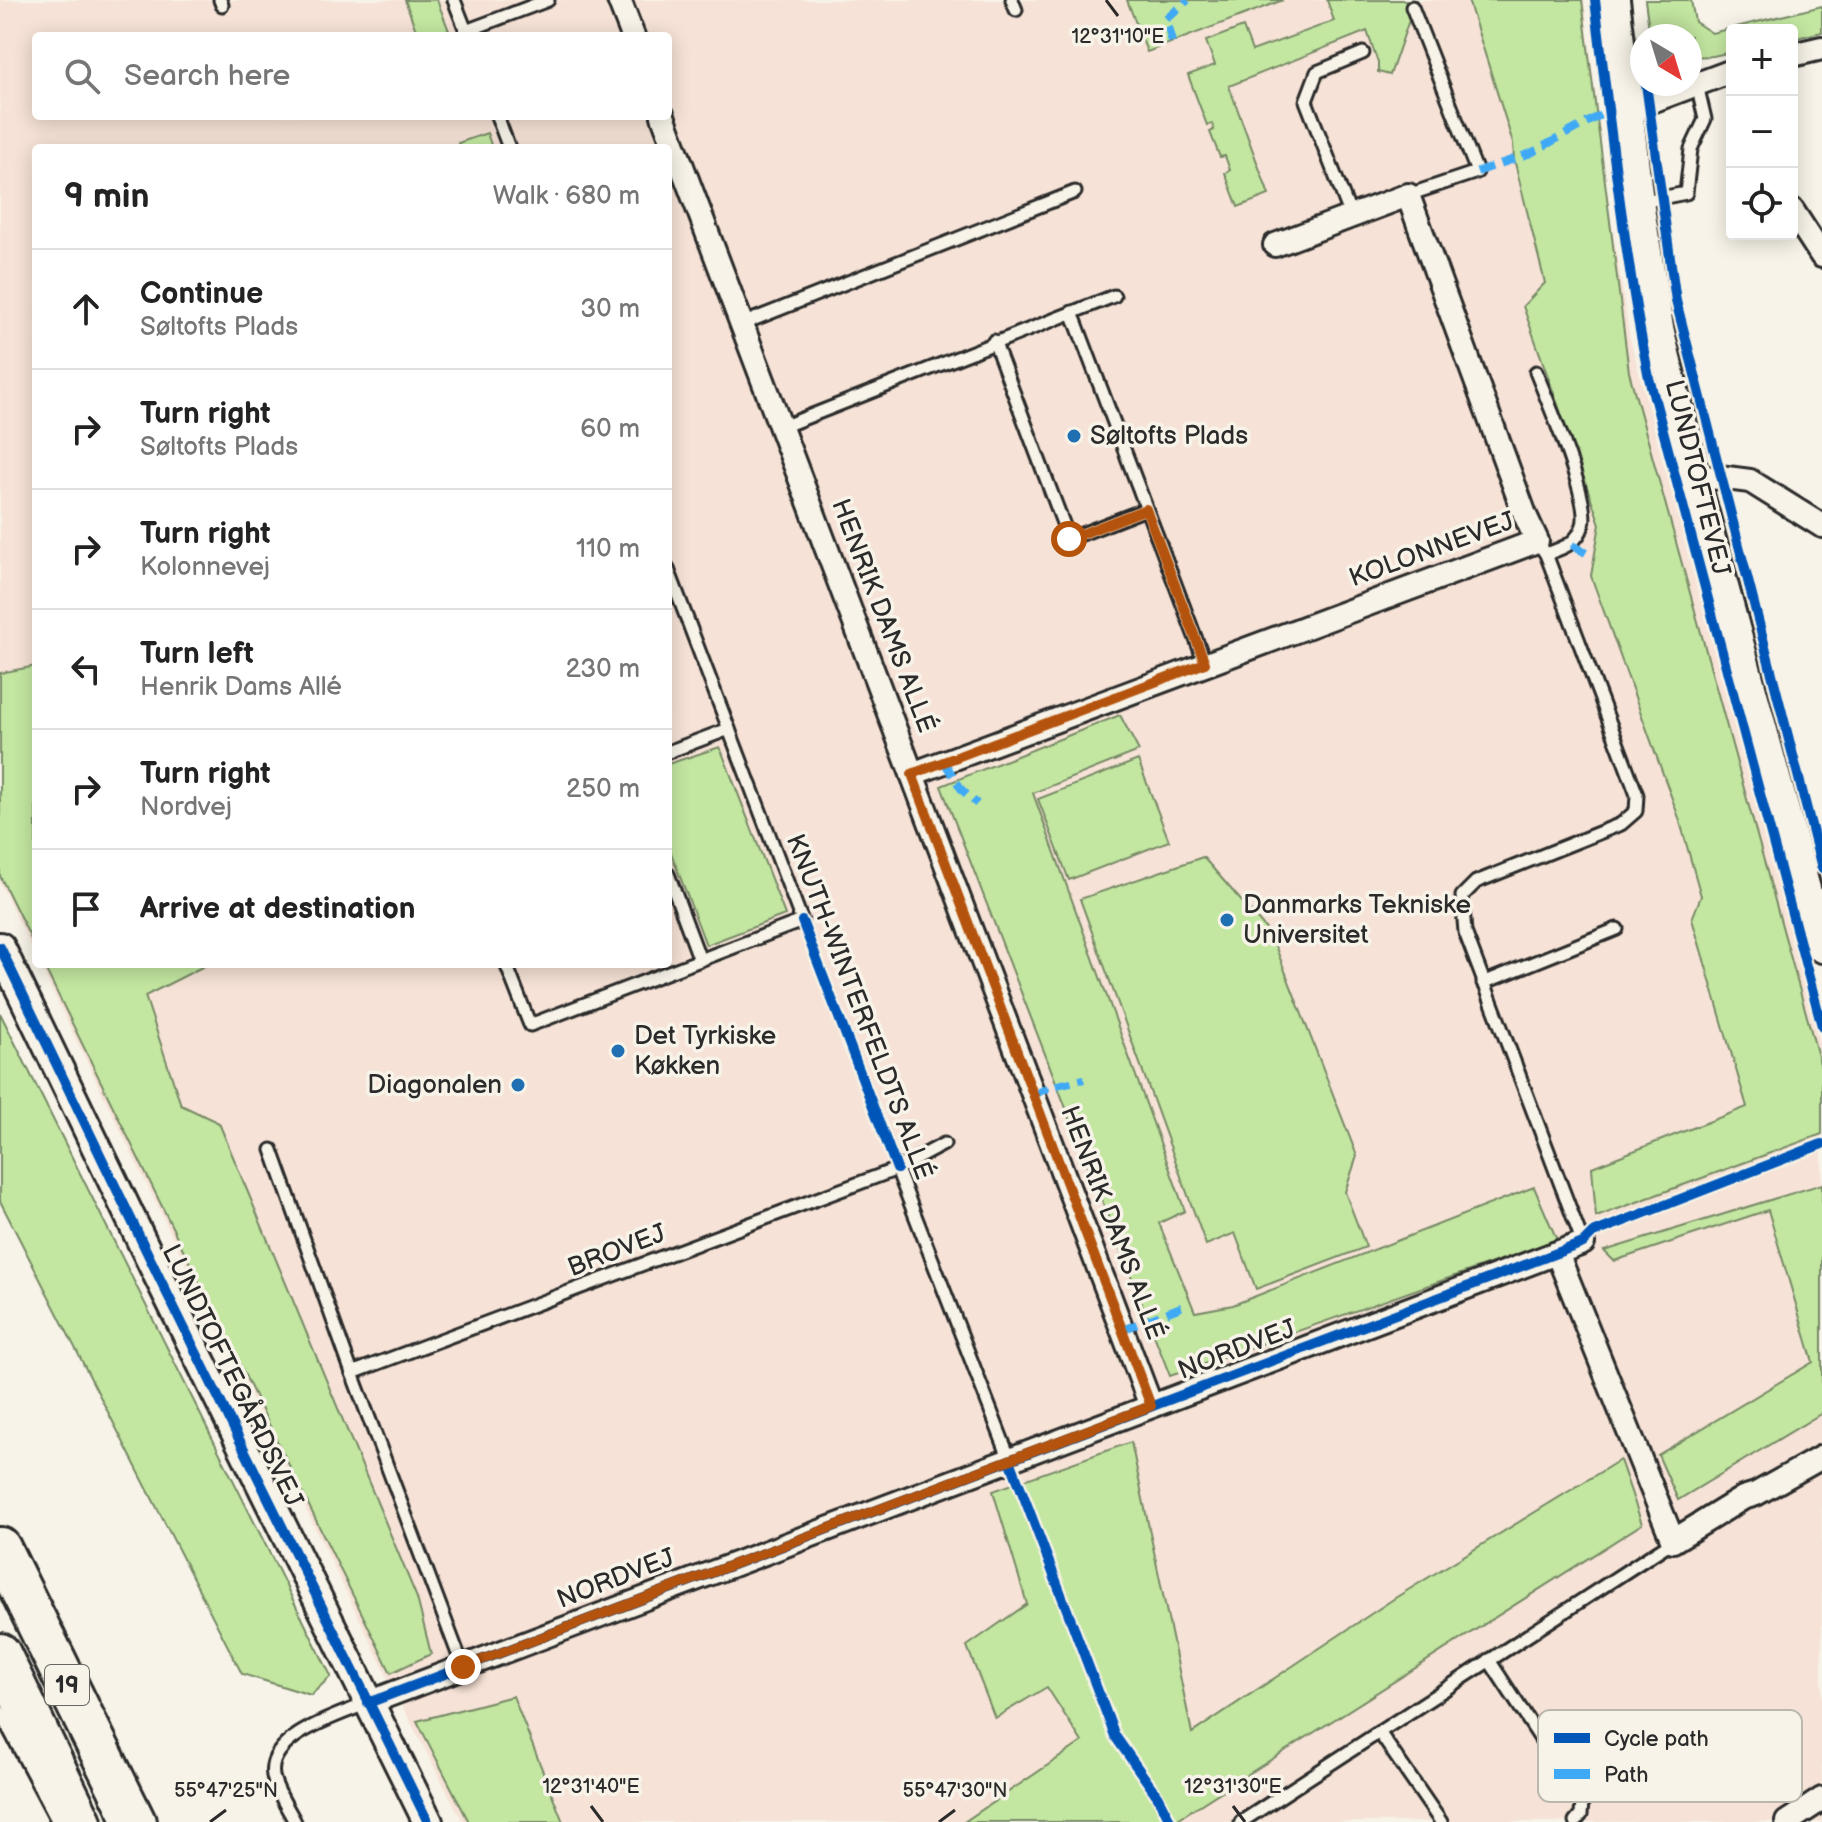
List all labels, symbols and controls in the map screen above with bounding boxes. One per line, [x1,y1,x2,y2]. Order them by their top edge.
north arrow [1630,24,1702,96]
map controls [1726,24,1798,240]
button: + [1726,24,1798,96]
text: 12°31'10"E [1072,25,1164,49]
search box [32,32,672,120]
icon: search [60,54,104,98]
text: Search here [124,58,290,94]
button: − [1726,96,1798,168]
button: locate [1726,168,1798,240]
text: 9 min [64,176,149,217]
text: Walk · 680 m [493,181,640,212]
text: Continue [140,276,263,312]
icon: ahead [64,287,108,331]
text: 30 m [580,294,640,325]
text: Søltofts Plads [140,312,298,343]
street label: LUNDTOFTEVEJ [1658,377,1736,579]
text: Turn right [140,396,271,432]
icon: right [64,407,108,451]
text: 60 m [580,414,640,445]
place label: Søltofts Plads [1090,421,1248,452]
marker: Søltofts Plads [1065,427,1083,445]
text: Søltofts Plads [140,432,298,463]
street label: HENRIK DAMS ALLÉ [824,494,943,737]
street label: KOLONNEVEJ [1345,506,1519,594]
text: Turn right [140,516,271,552]
route start [1051,521,1087,557]
icon: right [64,527,108,571]
text: 110 m [576,534,640,565]
text: Kolonnevej [140,552,270,583]
text: Turn left [140,636,254,672]
icon: left [64,647,108,691]
text: 230 m [565,654,640,685]
text: Henrik Dams Allé [140,672,342,703]
text: Turn right [140,756,271,792]
icon: right [64,767,108,811]
text: 250 m [566,774,640,805]
text: Nordvej [140,792,232,823]
street label: KNUTH-WINTERFELDTS ALLÉ [779,830,940,1184]
icon: arrive [64,887,108,931]
place label: Danmarks Tekniske Universitet [1243,890,1471,951]
text: Arrive at destination [140,891,416,927]
marker: Danmarks Tekniske Universitet [1218,911,1236,929]
place label: Det Tyrkiske Køkken [634,1021,776,1082]
marker: Det Tyrkiske Køkken [609,1042,627,1060]
place label: Diagonalen [367,1070,502,1101]
marker: Diagonalen [509,1076,527,1094]
street label: HENRIK DAMS ALLÉ [1053,1101,1172,1344]
street label: BROVEJ [563,1218,671,1284]
street label: LUNDTOFTEGÅRDSVEJ [155,1239,311,1512]
street label: NORDVEJ [1174,1313,1300,1387]
street label: NORDVEJ [553,1542,679,1616]
route end [445,1649,481,1685]
road number: 19 [45,1665,89,1705]
legend [1538,1710,1802,1802]
text: Cycle path [1604,1726,1709,1753]
text: Path [1604,1762,1648,1789]
text: 12°31'40"E [542,1775,640,1799]
text: 12°31'30"E [1184,1775,1282,1799]
text: 55°47'25"N [174,1779,278,1803]
text: 55°47'30"N [903,1779,1007,1803]

